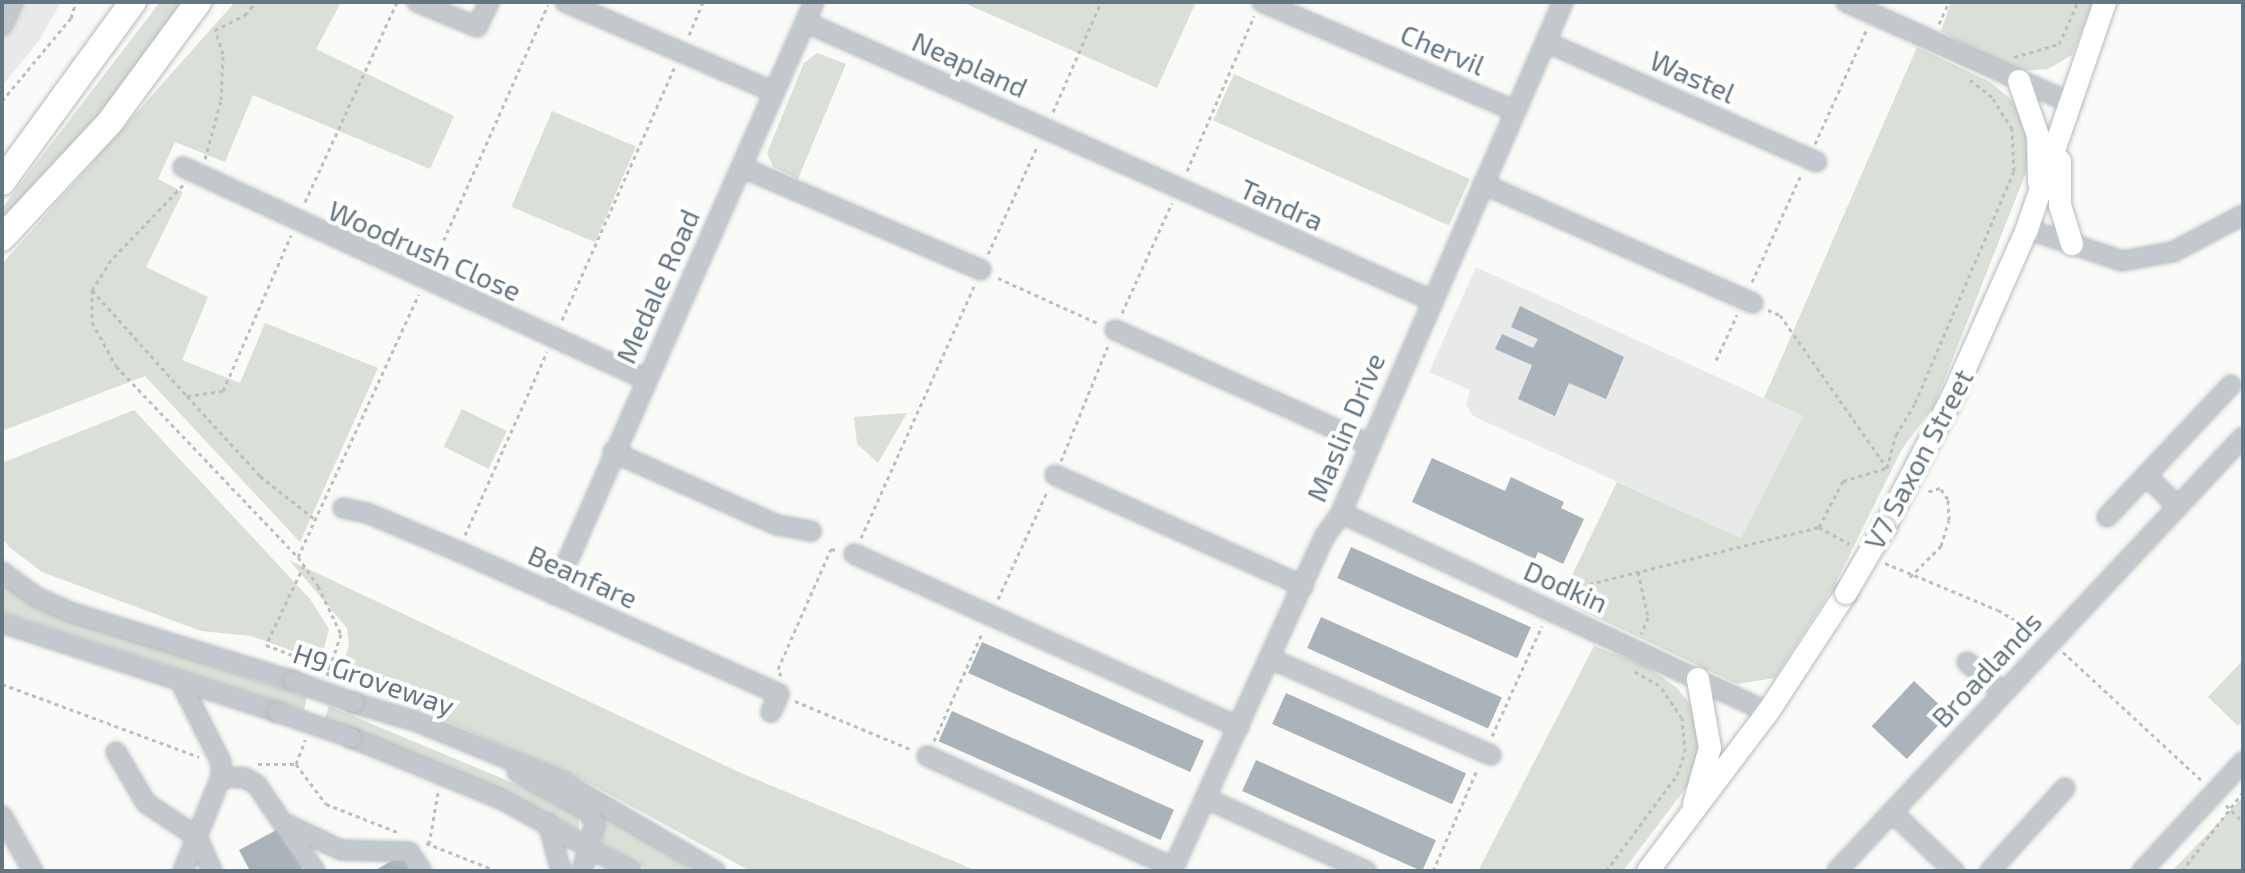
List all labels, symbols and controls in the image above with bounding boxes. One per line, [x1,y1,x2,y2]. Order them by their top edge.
street label: Chervil [1396,16,1490,82]
street label: Neapland [907,24,1033,104]
street label: Wastel [1645,42,1741,110]
street label: Tandra [1235,171,1329,237]
street label: Woodrush Close [323,193,527,307]
street label: Medale Road [608,204,706,368]
street label: Maslin Drive [1299,348,1391,506]
street label: V7 Saxon Street [1856,363,1980,555]
street label: Beanfare [523,537,643,615]
street label: Dodkin [1519,553,1613,619]
street label: Broadlands [1924,604,2048,734]
street label: H9 Groveway [289,636,459,722]

